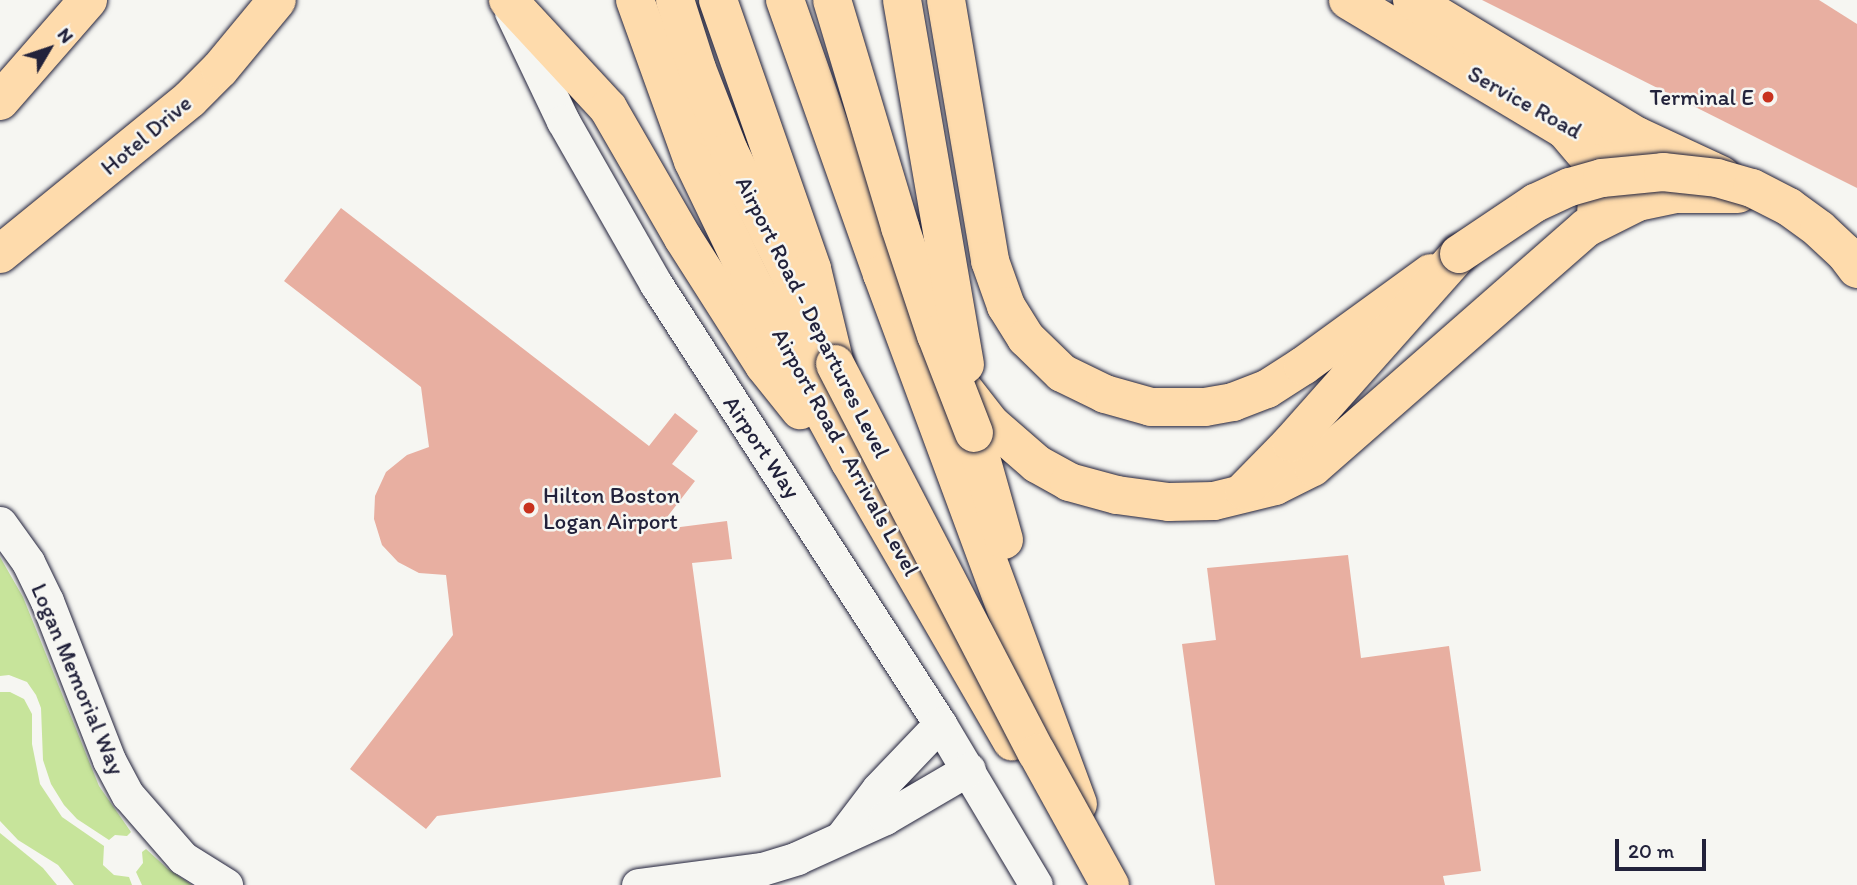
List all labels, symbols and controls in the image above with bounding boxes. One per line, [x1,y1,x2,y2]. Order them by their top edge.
north arrow [14,14,84,84]
text: N [53,23,79,48]
street label: Service Road [1463,59,1587,145]
place label: Terminal E [1650,83,1754,111]
street label: Hotel Drive [95,89,197,181]
marker: Terminal E [1760,89,1776,105]
street label: Airport Road - Departures Level [730,172,896,462]
street label: Airport Road - Arrivals Level [767,324,925,580]
street label: Airport Way [718,391,806,503]
place label: Hilton Boston Logan Airport [543,481,680,535]
marker: Hilton Boston Logan Airport [521,500,537,516]
street label: Logan Memorial Way [26,580,130,778]
scale bar [1619,826,1710,870]
text: 20 m [1628,838,1674,863]

